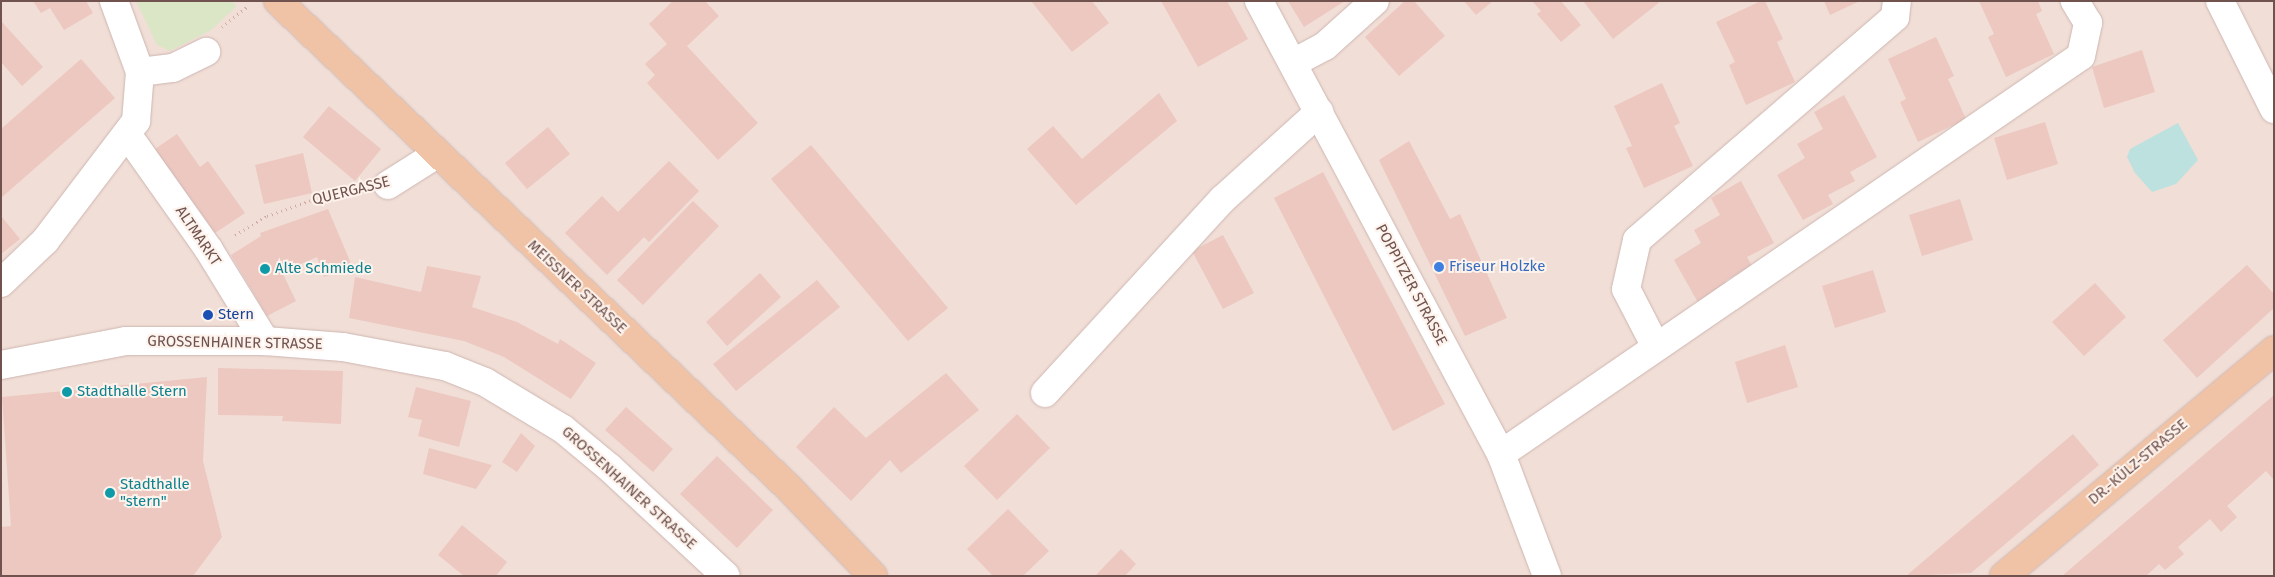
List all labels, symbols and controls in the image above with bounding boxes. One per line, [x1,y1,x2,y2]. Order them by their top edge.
street label: QUERGASSE [310,173,392,209]
street label: ALTMARKT [171,203,225,269]
street label: POPPITZER STRASSE [1371,221,1451,349]
street label: MEISSNER STRASSE [524,236,630,338]
place label: Friseur Holzke [1449,258,1545,276]
place label: Alte Schmiede [275,260,372,278]
marker: Friseur Holzke [1433,261,1445,273]
marker: Alte Schmiede [259,263,271,275]
place label: Stern [218,306,254,324]
marker: Stern [202,309,214,321]
street label: GROSSENHAINER STRASSE [147,332,323,354]
place label: Stadthalle Stern [77,383,187,401]
marker: Stadthalle Stern [61,386,73,398]
street label: DR.-KÜLZ-STRASSE [2085,415,2191,509]
street label: GROSSENHAINER STRASSE [558,423,700,553]
place label: Stadthalle "stern" [120,475,190,510]
marker: Stadthalle "stern" [104,487,116,499]

